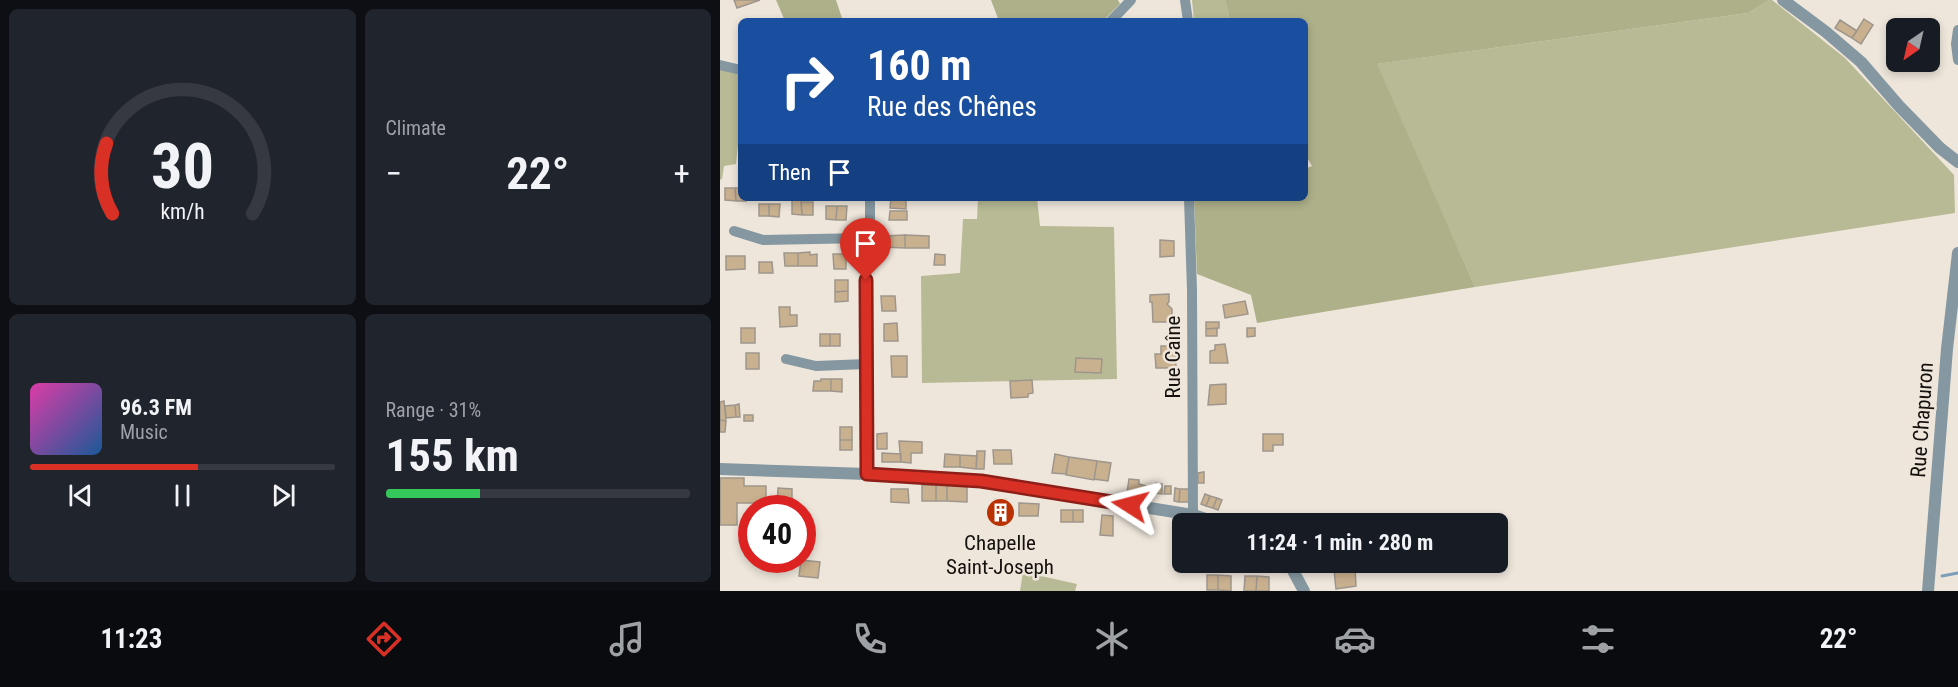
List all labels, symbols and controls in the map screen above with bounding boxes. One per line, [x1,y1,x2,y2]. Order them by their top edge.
north arrow [1886,18,1940,72]
map controls [1886,18,1940,72]
text: 160 m [867,41,972,90]
icon: right [768,42,846,120]
text: Rue des Chênes [867,91,1037,123]
text: Climate [386,116,446,140]
text: 30 [151,130,214,203]
text: 22° [506,147,569,200]
text: − [386,154,402,193]
text: + [674,154,690,193]
icon: arrive [823,156,856,189]
text: Then [768,160,811,185]
text: km/h [160,199,204,224]
pin [840,218,891,280]
icon: arrive [849,227,882,260]
street label: Rue Caîne [1161,315,1185,398]
street label: Rue Chapuron [1906,362,1938,478]
text: 96.3 FM [120,395,192,420]
text: Range · 31% [386,398,481,422]
text: Music [120,420,168,444]
text: 155 km [386,429,519,482]
position arrow [1098,473,1162,537]
icon: previous [64,479,97,512]
icon: pause [166,479,199,512]
icon: next [267,479,300,512]
speed limit sign: 40 [738,495,816,573]
building icon: Chapelle Saint-Joseph [984,496,1016,528]
text: 11:24 · 1 min · 280 m [1247,530,1433,555]
place label: Chapelle Saint-Joseph [946,531,1054,579]
icon: directions [363,618,405,660]
icon: music [606,618,648,660]
icon: phone [849,618,891,660]
icon: climate [1091,618,1133,660]
icon: car [1334,618,1376,660]
icon: filters [1577,618,1619,660]
text: 11:23 [100,623,162,655]
text: 22° [1820,623,1858,655]

